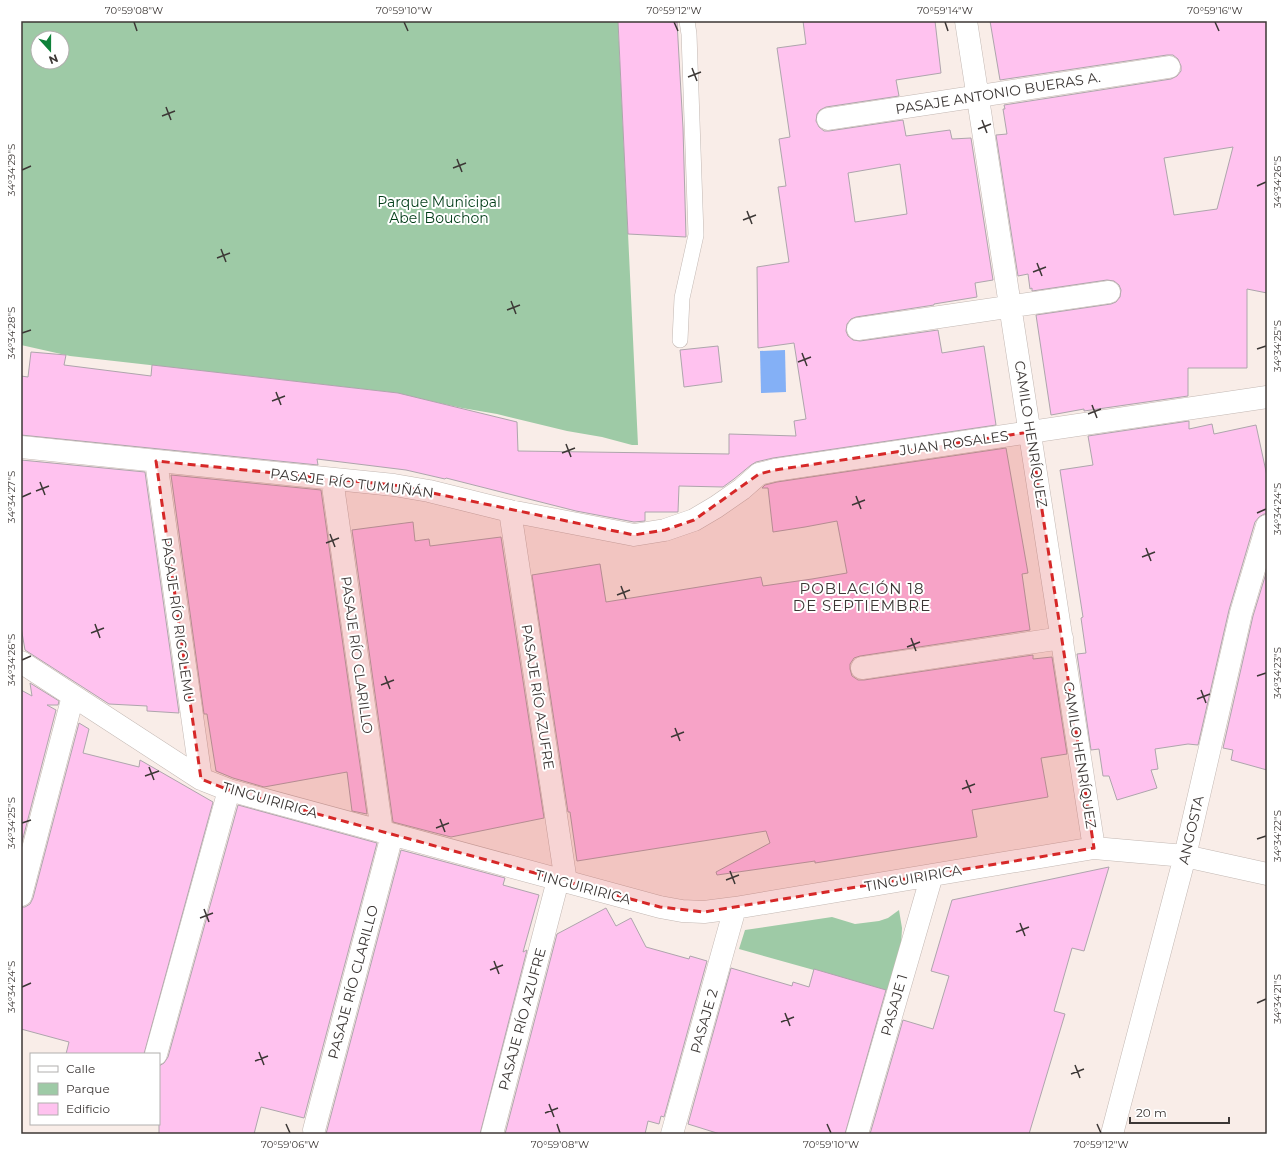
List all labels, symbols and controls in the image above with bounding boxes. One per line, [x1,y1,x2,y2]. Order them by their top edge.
text: 70°59'08"W [105,4,163,17]
text: 70°59'10"W [376,4,432,17]
text: 70°59'12"W [646,4,702,17]
text: 70°59'14"W [917,4,973,17]
text: 70°59'16"W [1187,4,1243,17]
north arrow [30,30,70,70]
text: N [47,51,60,67]
street label: PASAJE ANTONIO BUERAS A. [894,68,1102,118]
text: 34°34'29"S [5,144,18,196]
text: 34°34'26"S [1271,156,1284,208]
park label: Parque Municipal Abel Bouchon [377,193,501,227]
text: 34°34'28"S [5,307,18,359]
text: 34°34'25"S [1271,320,1284,372]
street label: CAMILO HENRÍQUEZ [1010,359,1052,509]
street label: JUAN ROSALES [897,426,1010,460]
street label: PASAJE RÍO TUMUÑÁN [269,464,435,502]
text: 34°34'27"S [5,471,18,523]
text: 34°34'24"S [1271,483,1284,535]
street label: PASAJE RÍO RIGOLEMU [157,536,199,704]
street label: PASAJE RÍO CLARILLO [337,575,377,735]
district label: POBLACIÓN 18 DE SEPTIEMBRE [793,579,931,615]
street label: PASAJE RÍO AZUFRE [518,623,558,771]
text: 34°34'26"S [5,634,18,686]
text: 34°34'23"S [1271,647,1284,699]
street label: CAMILO HENRÍQUEZ [1059,680,1101,830]
street label: TINGUIRIRICA [220,778,321,822]
street label: ANGOSTA [1174,793,1208,866]
text: 34°34'25"S [5,797,18,849]
text: 34°34'22"S [1271,810,1284,862]
street label: TINGUIRIRICA [863,860,964,895]
street label: TINGUIRIRICA [533,866,634,909]
street label: PASAJE RÍO CLARILLO [324,903,382,1061]
street label: PASAJE RÍO AZUFRE [494,946,550,1092]
text: 34°34'24"S [5,961,18,1013]
street label: PASAJE 1 [877,972,911,1038]
text: 34°34'21"S [1271,974,1284,1024]
street label: PASAJE 2 [686,987,722,1055]
legend [30,1053,160,1125]
text: Calle [66,1061,95,1076]
text: Parque [66,1081,110,1096]
scale bar [1130,1099,1229,1125]
text: Edificio [66,1101,110,1116]
text: 20 m [1136,1105,1167,1120]
text: 70°59'06"W [261,1138,319,1151]
text: 70°59'08"W [531,1138,589,1151]
text: 70°59'10"W [803,1138,859,1151]
text: 70°59'12"W [1073,1138,1129,1151]

